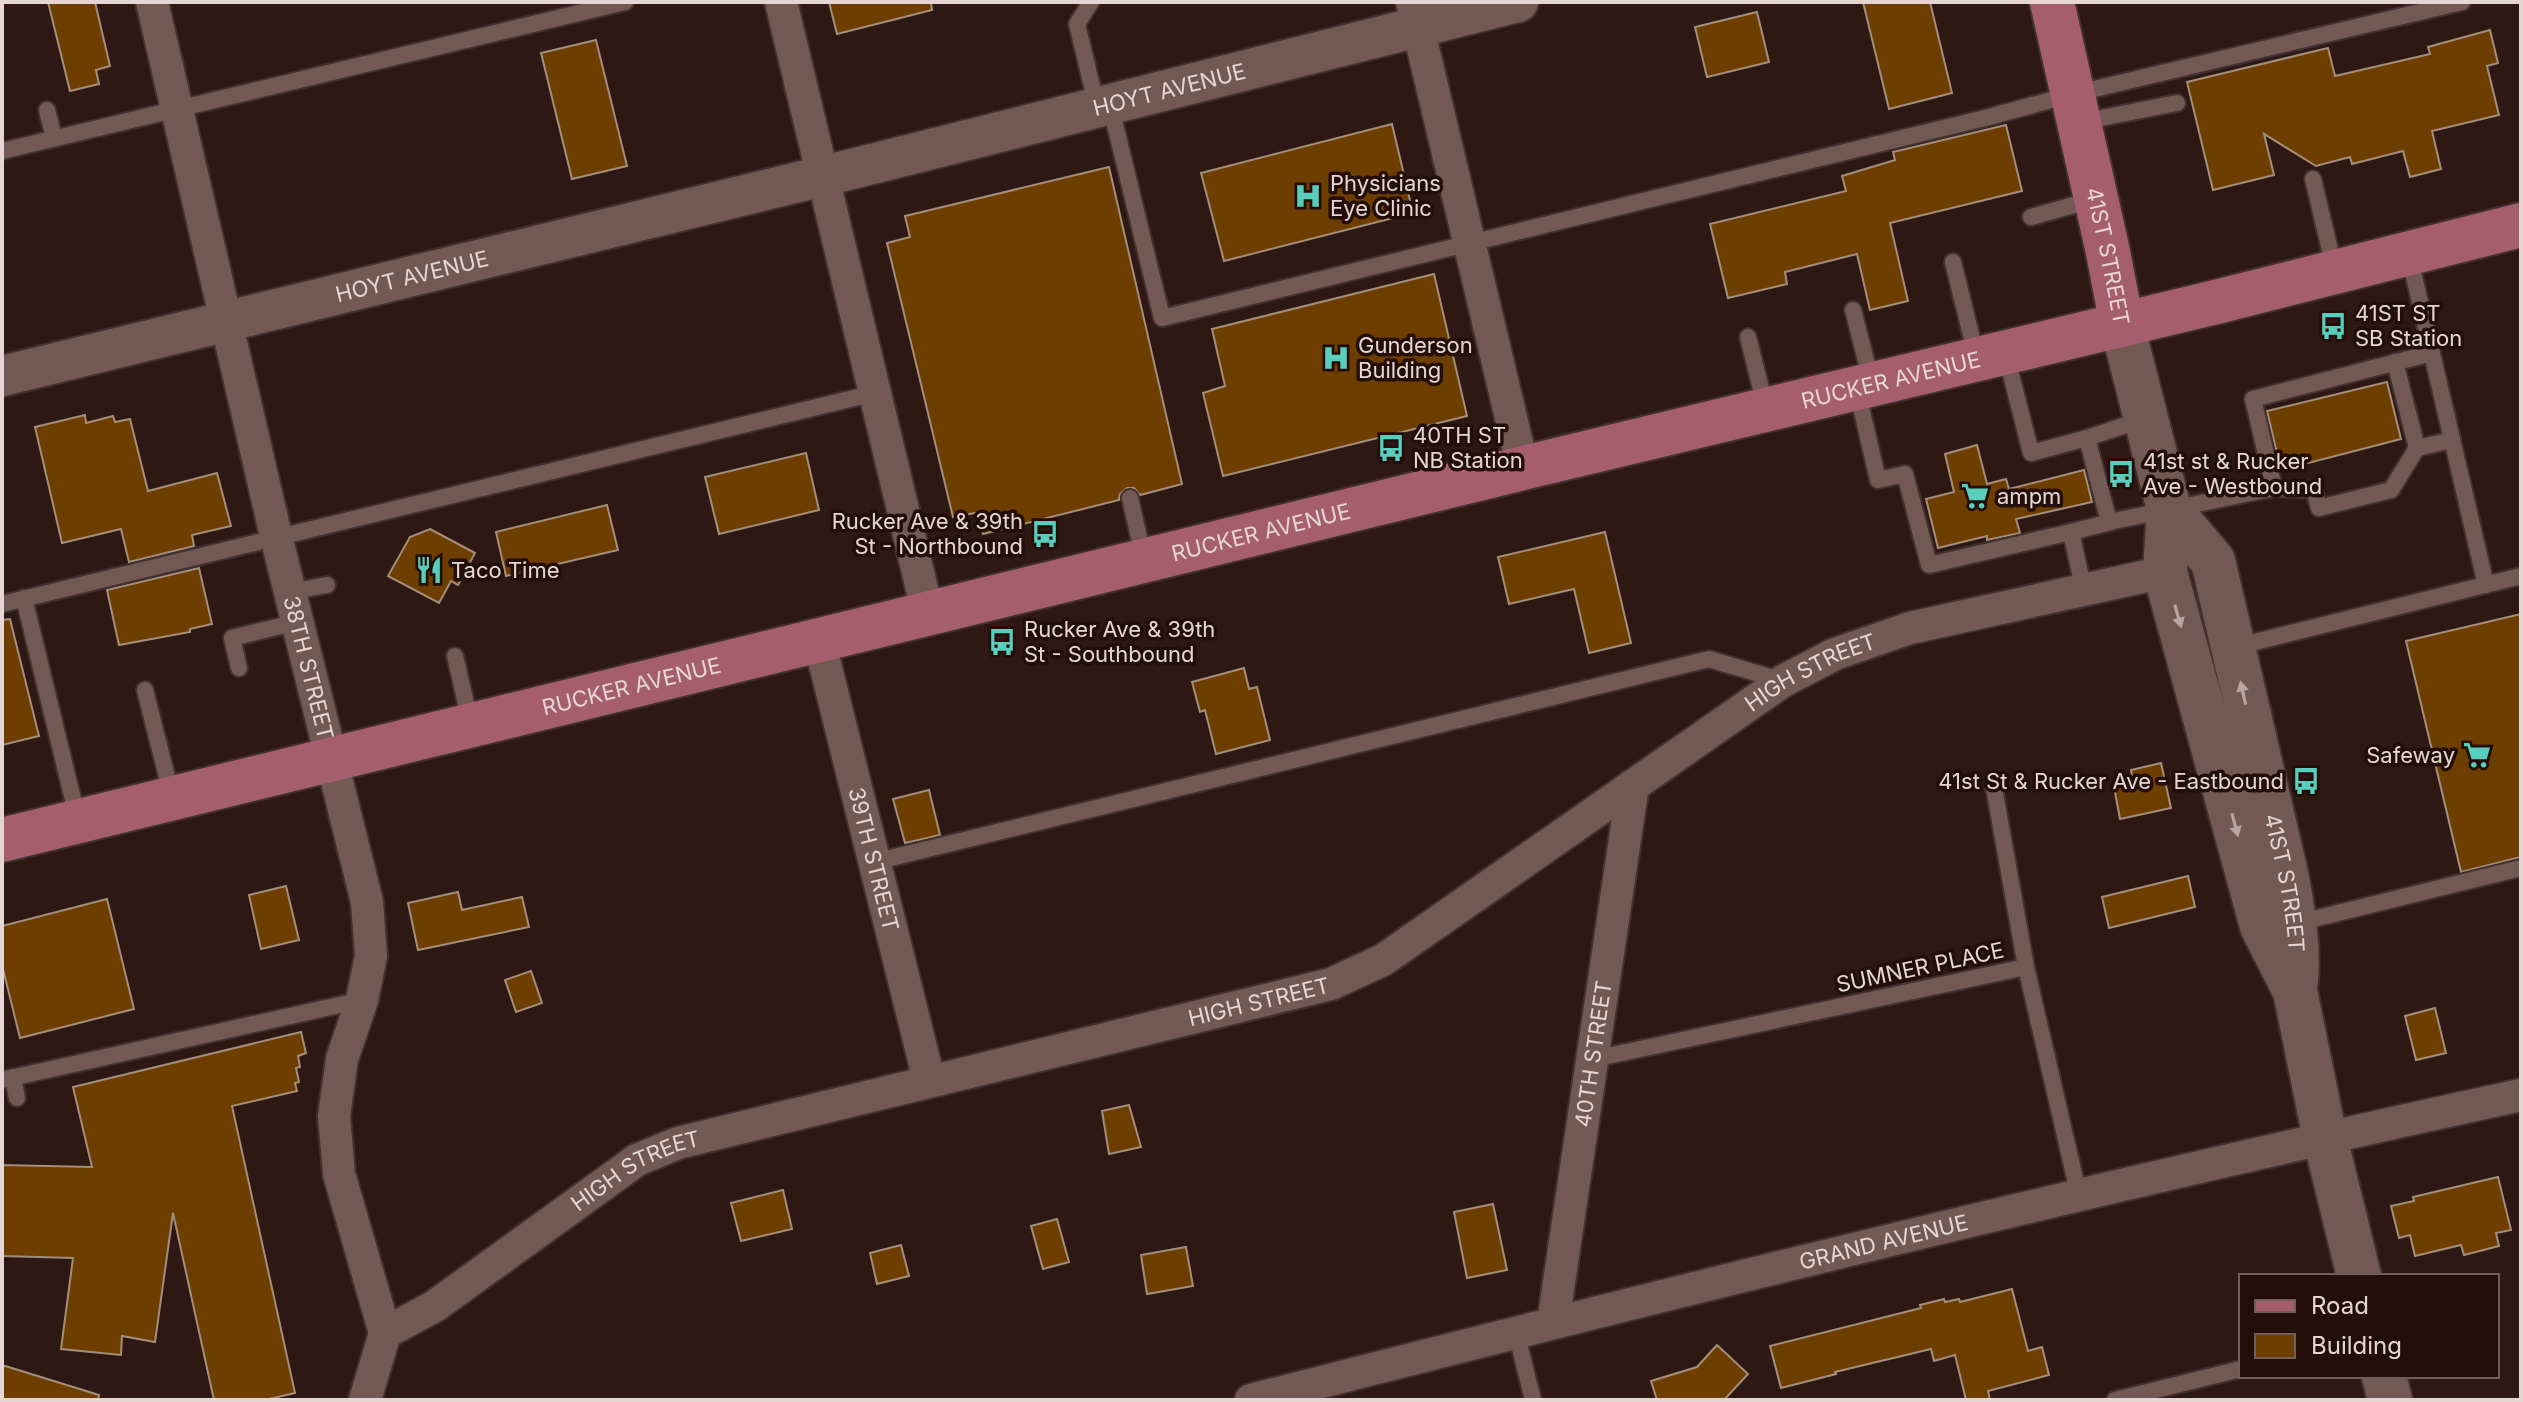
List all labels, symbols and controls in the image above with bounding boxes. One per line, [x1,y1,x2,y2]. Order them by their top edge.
street label: HOYT AVENUE [1090,58,1248,121]
place label: Physicians Eye Clinic [1330,170,1441,221]
hospital icon: Physicians Eye Clinic [1293,181,1323,211]
street label: 41ST STREET [2081,184,2135,327]
street label: HOYT AVENUE [333,245,491,307]
place label: 41ST ST SB Station [2355,300,2462,351]
bus stop icon: 41ST ST SB Station [2318,311,2348,341]
place label: Gunderson Building [1358,332,1473,383]
hospital icon: Gunderson Building [1321,343,1351,373]
street label: RUCKER AVENUE [1799,346,1983,414]
place label: 40TH ST NB Station [1413,422,1523,473]
bus stop icon: 40TH ST NB Station [1376,433,1406,463]
place label: 41st st & Rucker Ave - Westbound [2143,448,2322,499]
bus stop icon: 41st st & Rucker Ave - Westbound [2106,459,2136,489]
supermarket icon: ampm [1960,481,1990,511]
place label: ampm [1997,483,2061,509]
street label: RUCKER AVENUE [1169,498,1353,567]
place label: Rucker Ave & 39th St - Northbound [832,508,1023,559]
bus stop icon: Rucker Ave & 39th St - Northbound [1030,519,1060,549]
restaurant icon: Taco Time [414,555,444,585]
place label: Taco Time [451,557,560,583]
street label: 38TH STREET [278,593,339,742]
one-way arrow [2172,604,2185,628]
place label: Rucker Ave & 39th St - Southbound [1024,616,1215,667]
bus stop icon: Rucker Ave & 39th St - Southbound [987,627,1017,657]
street label: HIGH STREET [1740,628,1879,717]
street label: RUCKER AVENUE [539,652,724,720]
one-way arrow [2236,681,2249,706]
supermarket icon: Safeway [2462,740,2492,770]
place label: Safeway [2366,742,2455,768]
bus stop icon: 41st St & Rucker Ave - Eastbound [2291,766,2321,796]
place label: 41st St & Rucker Ave - Eastbound [1938,768,2284,794]
street label: 39TH STREET [843,785,904,934]
street label: 41ST STREET [2259,811,2310,953]
one-way arrow [2229,812,2241,837]
street label: SUMNER PLACE [1834,937,2006,997]
street label: HIGH STREET [1185,972,1332,1031]
street label: 40TH STREET [1569,979,1617,1129]
street label: HIGH STREET [566,1125,702,1216]
street label: GRAND AVENUE [1797,1209,1971,1275]
legend [2239,1274,2499,1378]
text: Road [2311,1291,2369,1320]
text: Building [2311,1331,2402,1360]

